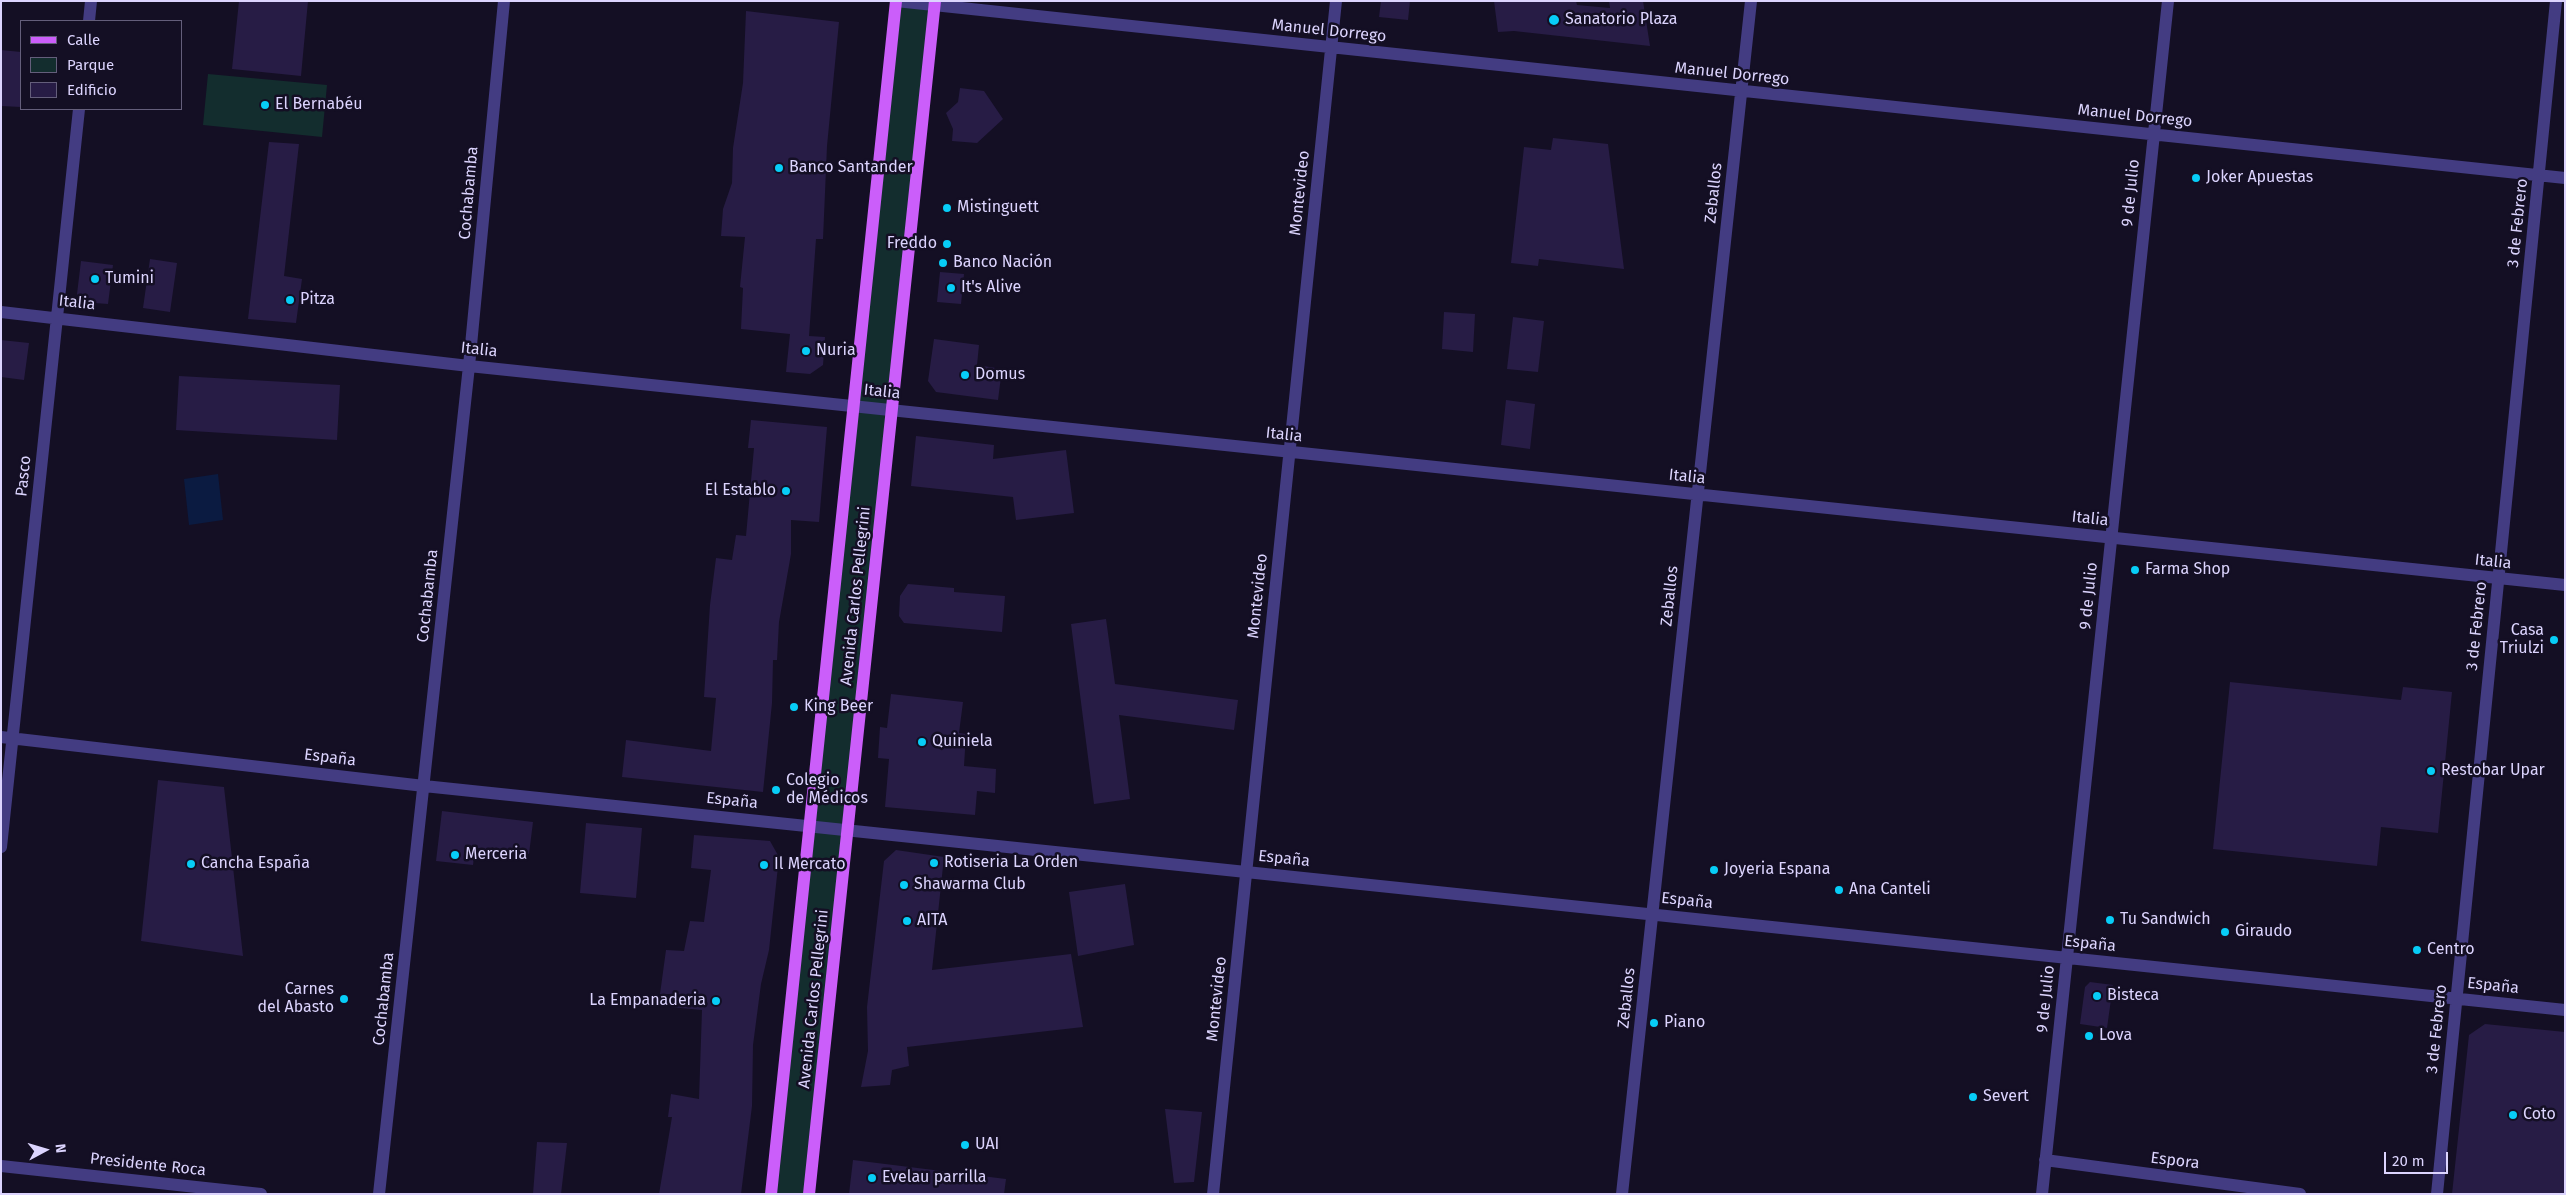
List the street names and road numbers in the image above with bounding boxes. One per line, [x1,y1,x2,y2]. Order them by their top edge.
street label: Manuel Dorrego [1271,15,1387,47]
street label: Manuel Dorrego [1674,58,1790,90]
street label: Manuel Dorrego [2077,100,2193,132]
street label: Cochabamba [455,146,483,240]
street label: Montevideo [1286,150,1314,236]
street label: 9 de Julio [2118,158,2144,228]
street label: Zeballos [1701,162,1727,224]
street label: 3 de Febrero [2504,177,2532,269]
street label: Italia [58,292,96,314]
street label: Italia [460,339,498,361]
street label: Italia [863,381,901,403]
street label: Italia [1265,424,1303,446]
street label: Pasco [12,455,36,497]
street label: Italia [1668,466,1706,488]
street label: Avenida Carlos Pellegrini [837,506,875,686]
street label: Italia [2071,508,2109,530]
street label: Cochabamba [414,548,442,644]
street label: Italia [2474,551,2512,573]
street label: Montevideo [1244,553,1272,639]
street label: 9 de Julio [2076,561,2102,631]
street label: Zeballos [1657,565,1683,627]
street label: 3 de Febrero [2463,580,2491,672]
street label: España [303,745,357,771]
street label: España [705,789,759,813]
street label: España [1257,847,1311,871]
street label: España [1660,889,1714,913]
street label: Avenida Carlos Pellegrini [795,909,833,1089]
street label: España [2063,932,2117,956]
street label: Cochabamba [370,951,398,1047]
street label: Montevideo [1203,956,1231,1042]
street label: 9 de Julio [2033,964,2059,1034]
street label: Zeballos [1614,967,1640,1029]
street label: España [2466,974,2520,998]
street label: 3 de Febrero [2423,983,2451,1075]
street label: Espora [2149,1148,2201,1174]
street label: Presidente Roca [89,1149,207,1181]

